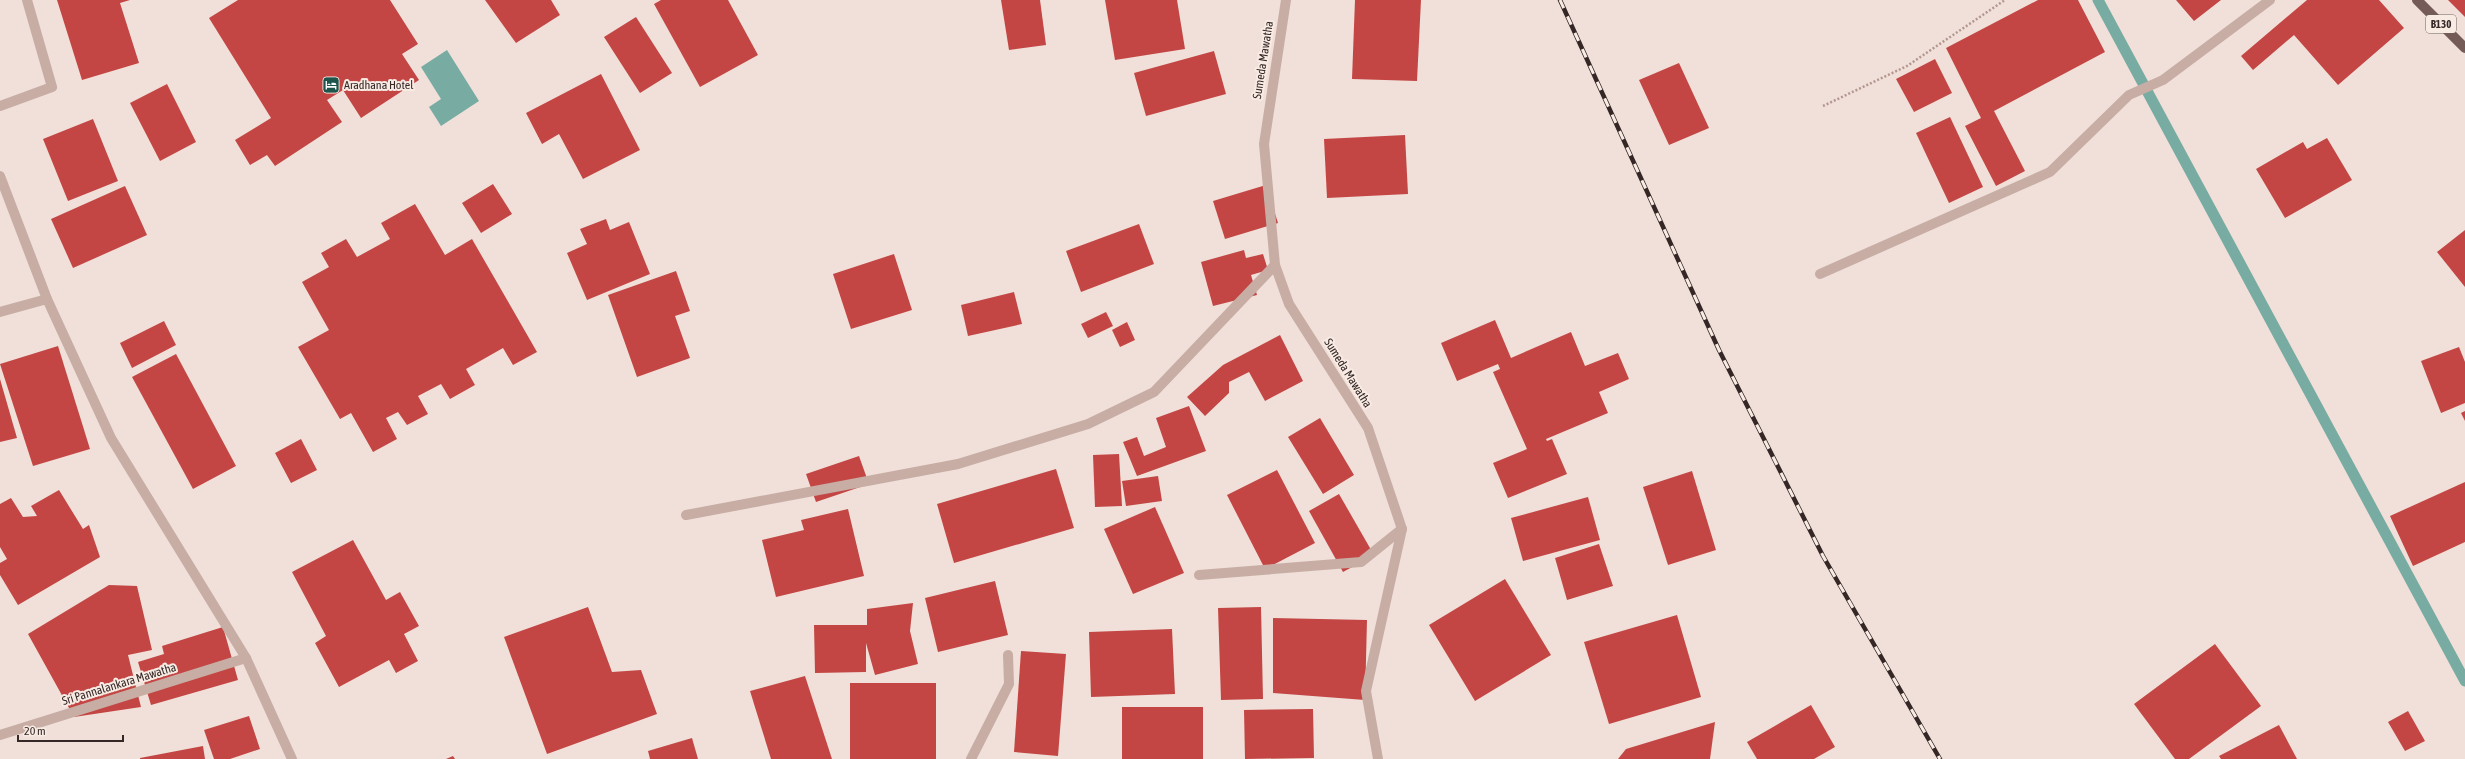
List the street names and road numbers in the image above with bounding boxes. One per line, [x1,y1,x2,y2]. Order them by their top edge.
road number: B130 [2426,15,2456,33]
street label: Sumeda Mawatha [1250,20,1276,100]
street label: Sumeda Mawatha [1321,336,1375,410]
street label: Sri Pannalankara Mawatha [60,660,178,708]

